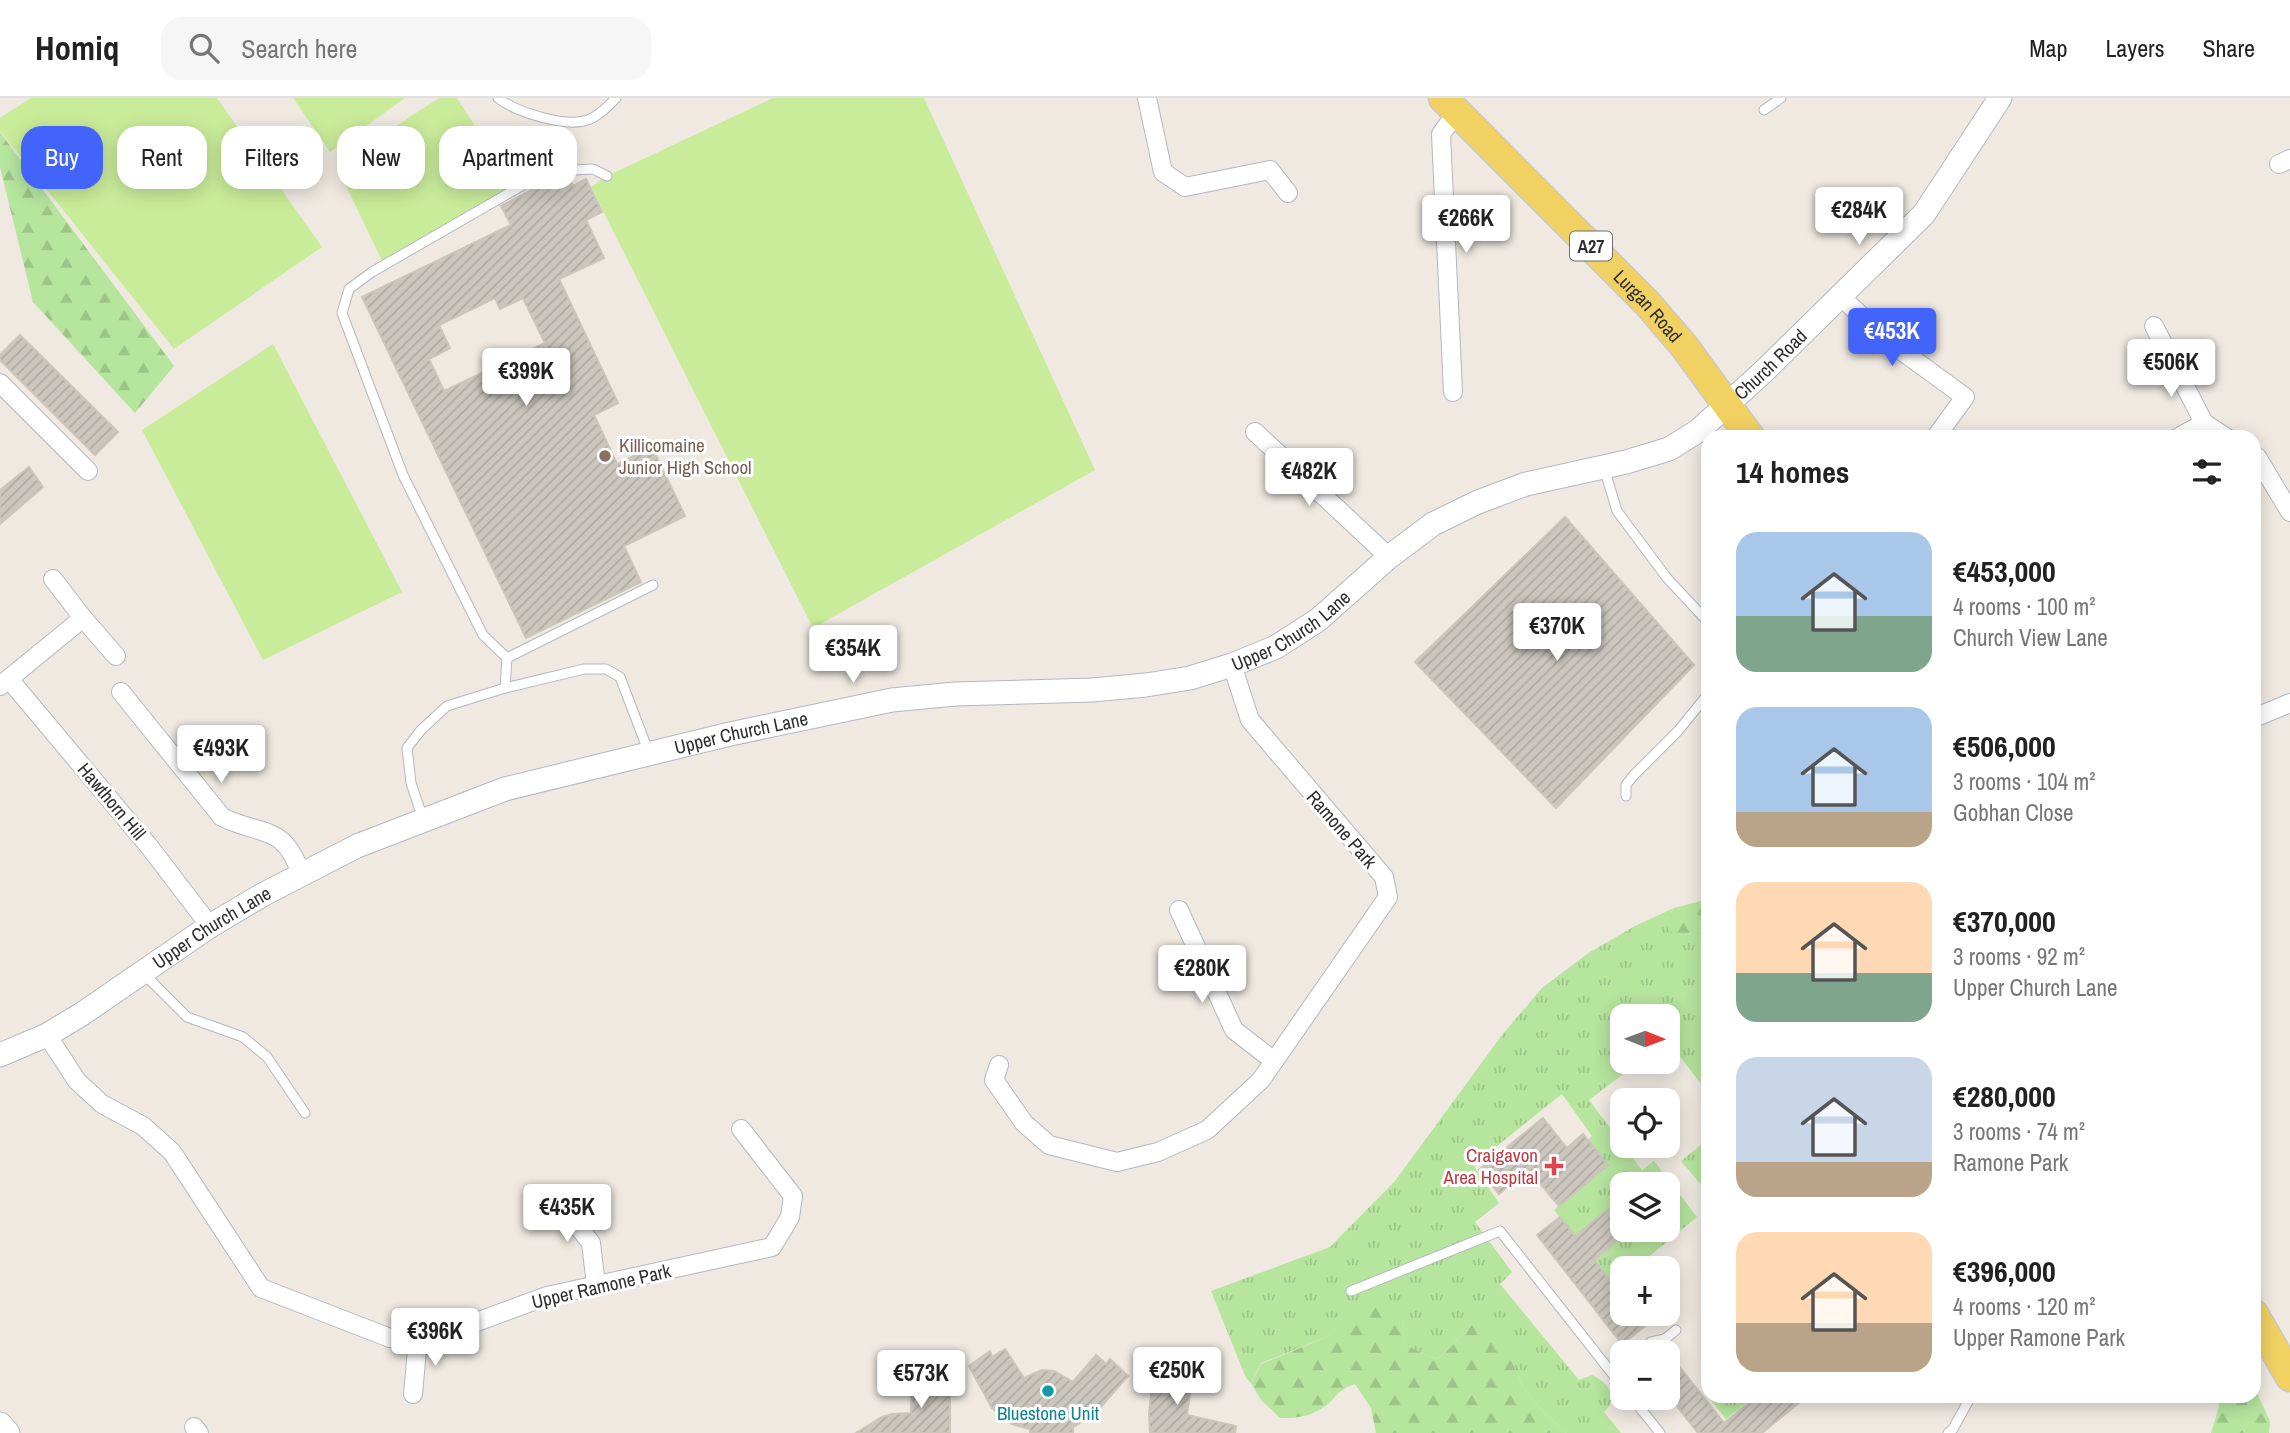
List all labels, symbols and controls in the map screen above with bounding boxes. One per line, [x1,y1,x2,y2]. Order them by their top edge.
search box [161,17,651,80]
text: Homiq [35,26,119,70]
icon: search [185,29,223,67]
text: Search here [241,31,357,66]
text: Map [2029,32,2067,64]
text: Layers [2105,32,2164,64]
text: Share [2202,32,2255,64]
chip: Buy [21,126,103,189]
chip: Rent [117,126,207,189]
chip: Filters [221,126,323,189]
chip: New [337,126,425,189]
chip: Apartment [439,126,577,189]
pin: €284K [1810,188,1908,247]
text: €284K [1831,194,1887,225]
pin: €266K [1417,195,1515,255]
text: €266K [1438,202,1494,233]
road number: A27 [1570,232,1612,260]
street label: Lurgan Road [1608,264,1688,348]
pin: €453K [1843,308,1941,368]
text: €453K [1864,315,1920,346]
street label: Church Road [1728,323,1812,405]
pin: €506K [2122,340,2220,399]
text: €506K [2143,346,2199,377]
pin: €399K [477,348,575,408]
text: €399K [498,355,554,386]
place label: Killicomaine Junior High School [619,432,752,480]
marker: Killicomaine Junior High School [597,448,613,464]
pin: €482K [1260,448,1358,508]
text: 14 homes [1736,452,1850,492]
icon: filters [2188,453,2226,491]
text: €482K [1281,455,1337,486]
text: €453,000 [1953,551,2056,591]
icon: home [1792,560,1876,644]
street label: Upper Church Lane [1228,584,1356,677]
text: 4 rooms · 100 m² [1953,591,2096,622]
pin: €370K [1508,603,1606,663]
text: €370K [1529,610,1585,641]
text: Church View Lane [1953,622,2108,653]
pin: €354K [804,626,902,685]
text: €354K [825,632,881,663]
street label: Upper Church Lane [672,705,810,760]
pin: €493K [172,726,270,785]
text: €506,000 [1953,726,2056,766]
text: €493K [193,732,249,763]
icon: home [1792,735,1876,819]
street label: Hawthorn Hill [72,757,152,845]
text: 3 rooms · 104 m² [1953,766,2096,797]
street label: Ramone Park [1301,785,1383,874]
text: Gobhan Close [1953,797,2074,828]
street label: Upper Church Lane [147,880,275,975]
text: €370,000 [1953,901,2056,941]
icon: home [1792,910,1876,994]
text: 3 rooms · 92 m² [1953,941,2085,972]
pin: €280K [1153,946,1251,1005]
text: €280K [1174,952,1230,983]
text: Upper Church Lane [1953,972,2118,1003]
north arrow [1610,1004,1680,1074]
map controls [1610,1004,1680,1410]
text: €280,000 [1953,1076,2056,1116]
icon: home [1792,1085,1876,1169]
button: locate [1610,1088,1680,1158]
text: 3 rooms · 74 m² [1953,1116,2085,1147]
place label: Craigavon Area Hospital [1443,1142,1538,1190]
text: Ramone Park [1953,1147,2068,1178]
marker: Craigavon Area Hospital [1544,1156,1564,1176]
button: layers [1610,1172,1680,1242]
pin: €435K [518,1184,616,1244]
text: €435K [539,1191,595,1222]
text: €396,000 [1953,1251,2056,1291]
button: + [1610,1256,1680,1326]
street label: Upper Ramone Park [529,1257,673,1315]
icon: home [1792,1260,1876,1344]
text: 4 rooms · 120 m² [1953,1291,2096,1322]
pin: €396K [386,1308,484,1368]
text: €396K [407,1315,463,1346]
text: Upper Ramone Park [1953,1322,2125,1353]
button: − [1610,1340,1680,1410]
pin: €250K [1128,1348,1226,1407]
pin: €573K [872,1350,970,1410]
text: €250K [1149,1354,1205,1385]
text: €573K [893,1357,949,1388]
marker: Bluestone Unit [1040,1383,1056,1399]
place label: Bluestone Unit [997,1400,1100,1426]

